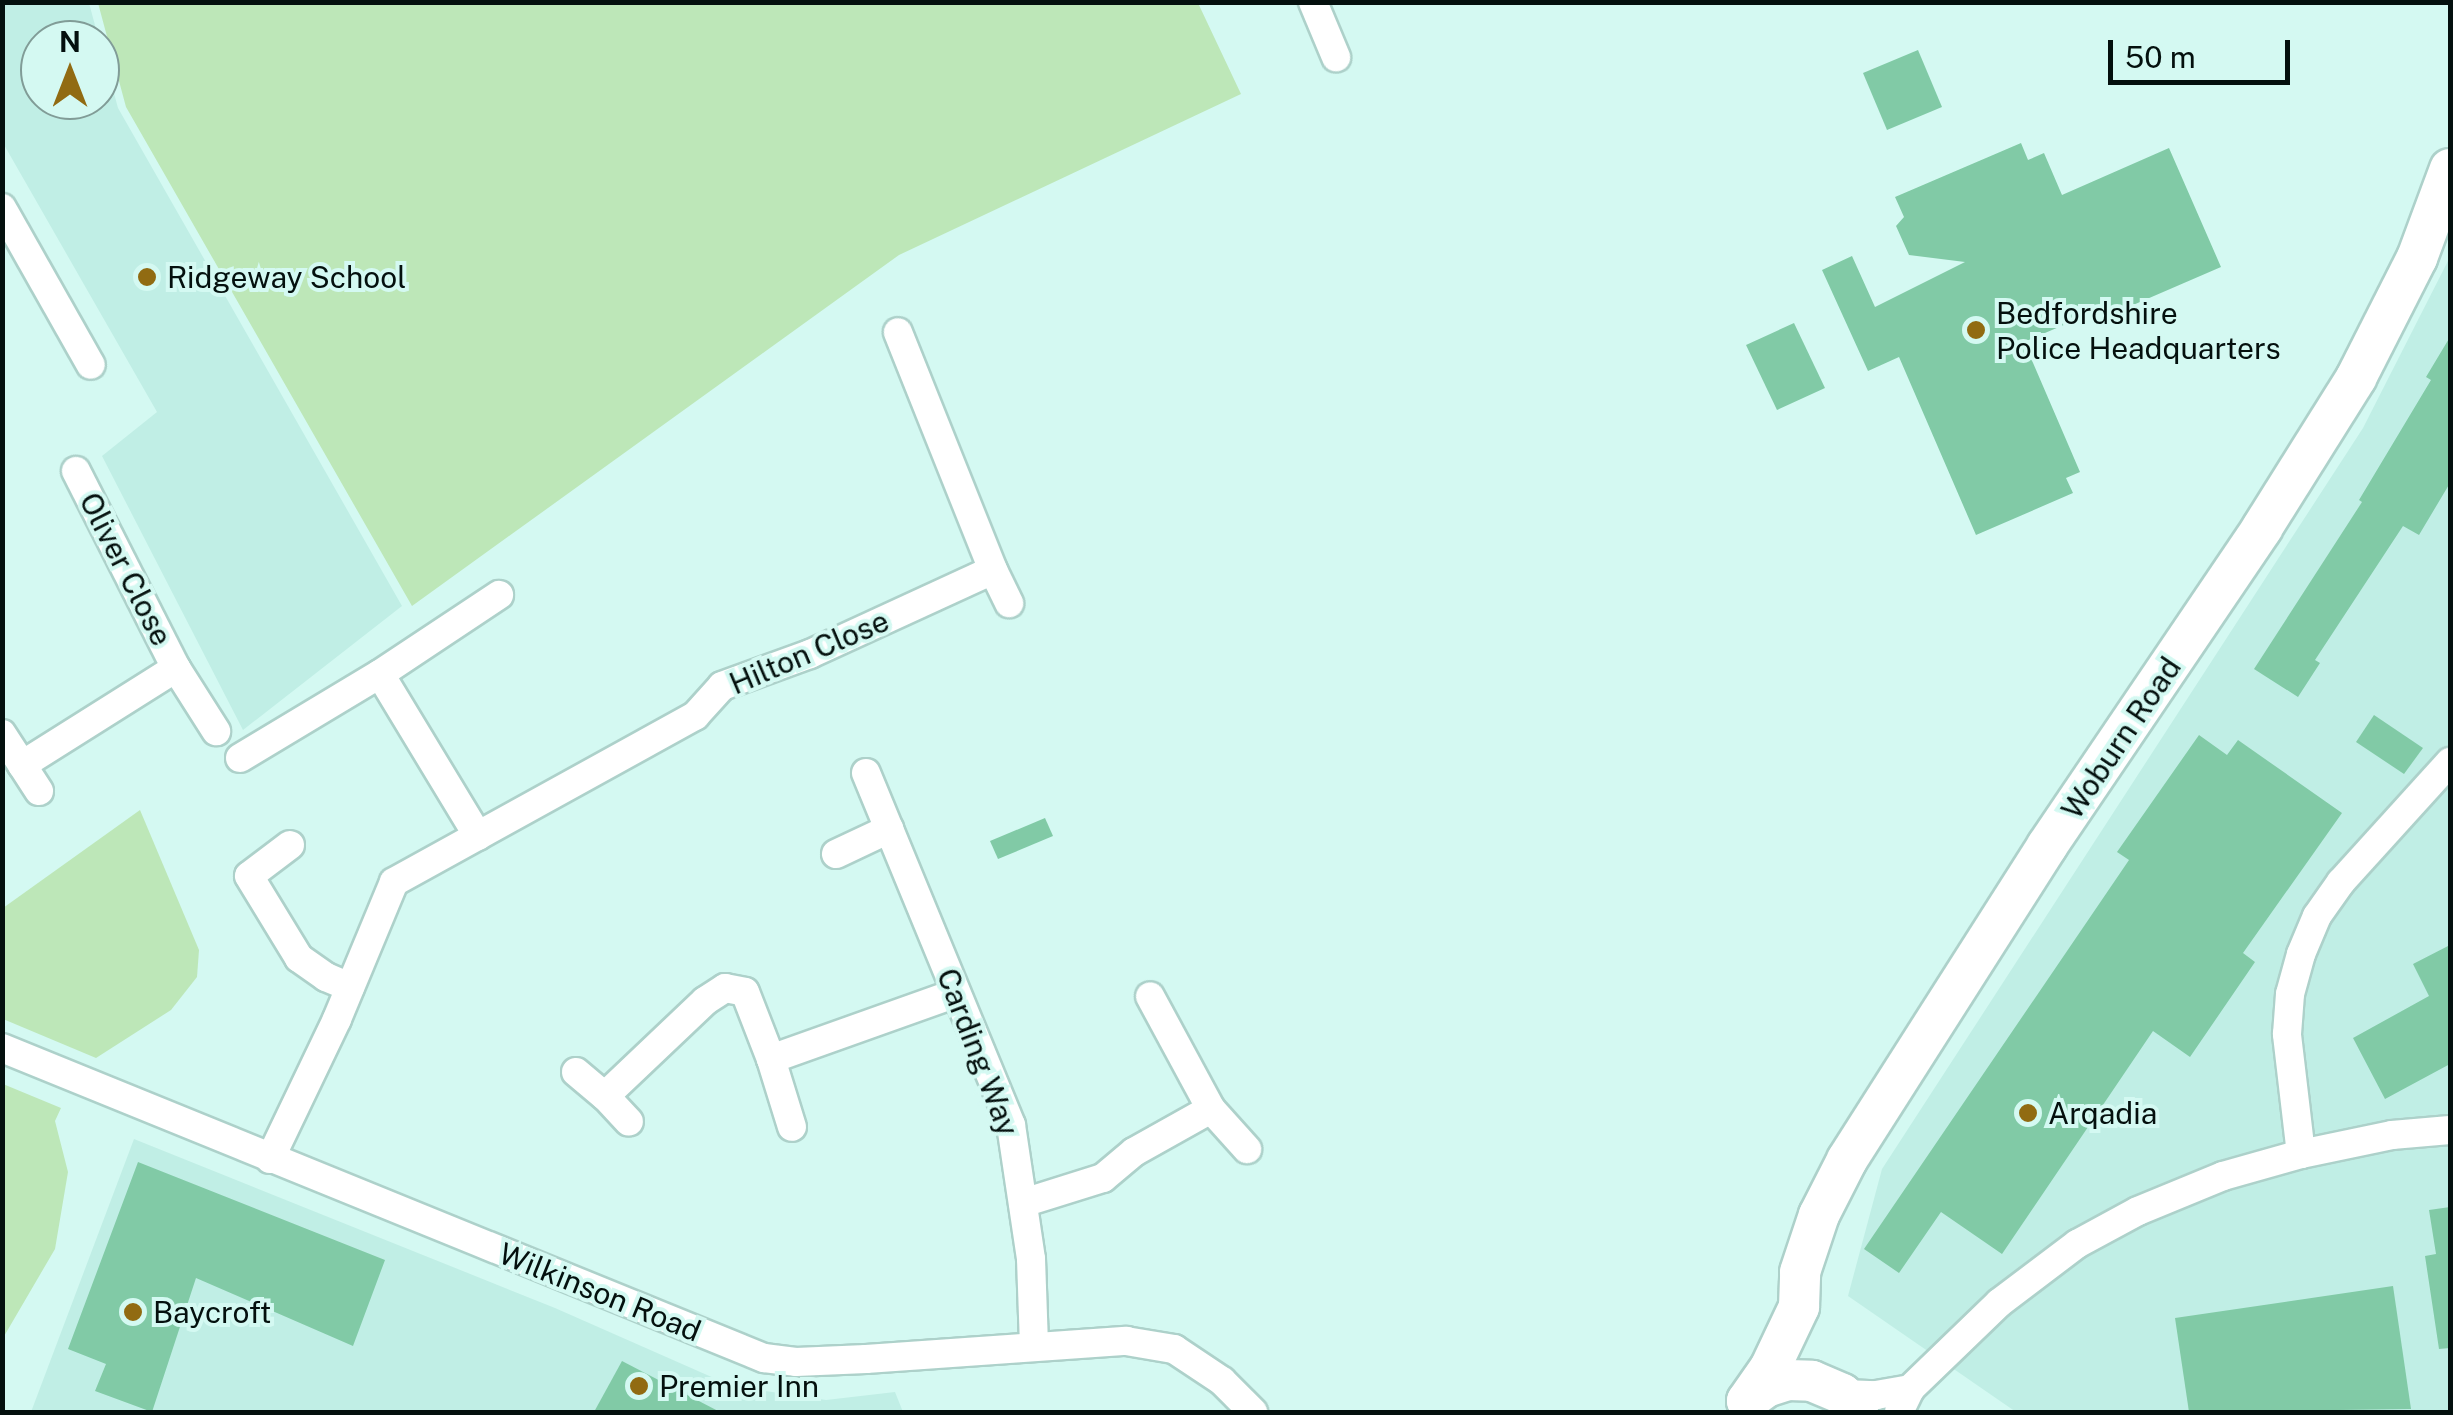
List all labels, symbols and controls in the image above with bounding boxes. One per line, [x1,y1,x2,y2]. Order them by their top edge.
north arrow [20,20,120,120]
scale bar [2113,20,2296,82]
text: N [59,25,81,58]
text: 50 m [2125,39,2196,75]
place label: Ridgeway School [167,259,406,295]
marker: Ridgeway School [136,266,158,288]
place label: Bedfordshire Police Headquarters [1996,295,2281,366]
marker: Bedfordshire Police Headquarters [1965,319,1987,341]
street label: Oliver Close [72,486,180,652]
street label: Hilton Close [724,602,894,702]
street label: Woburn Road [2054,650,2188,826]
street label: Carding Way [929,963,1027,1141]
place label: Arqadia [2048,1095,2157,1131]
marker: Arqadia [2017,1102,2039,1124]
street label: Wilkinson Road [494,1235,706,1349]
place label: Baycroft [153,1294,272,1330]
marker: Baycroft [122,1301,144,1323]
place label: Premier Inn [659,1368,819,1404]
marker: Premier Inn [628,1375,650,1397]

